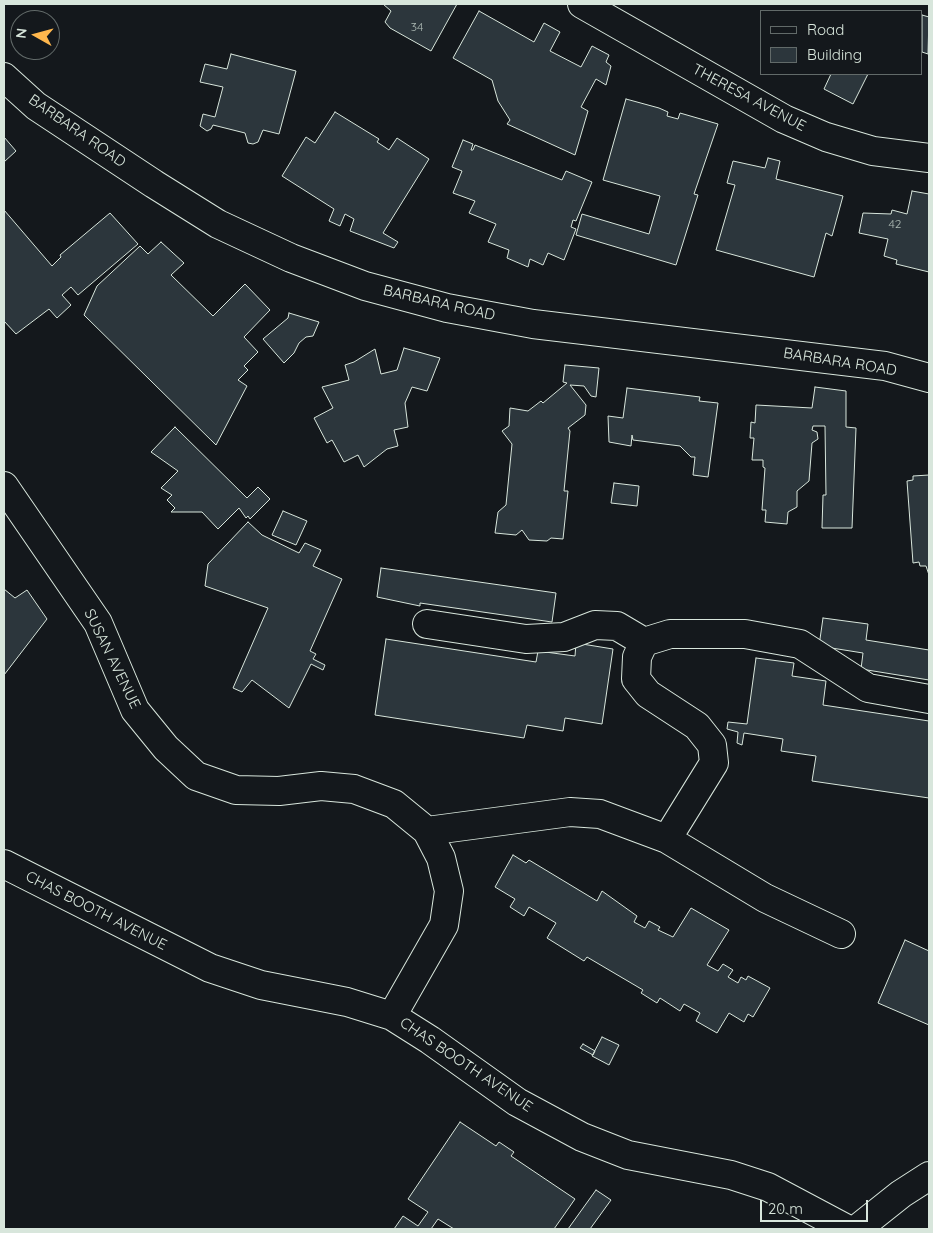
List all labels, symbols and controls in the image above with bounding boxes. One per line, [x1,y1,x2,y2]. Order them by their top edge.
north arrow [10,10,60,60]
legend [760,10,923,75]
house number: 34 [411,20,423,34]
text: Road [807,20,844,39]
text: N [12,27,31,40]
text: Building [807,45,862,64]
street label: THERESA AVENUE [689,60,809,136]
street label: BARBARA ROAD [25,91,129,171]
house number: 42 [889,217,901,231]
street label: BARBARA ROAD [381,281,497,325]
street label: BARBARA ROAD [782,344,898,380]
street label: SUSAN AVENUE [80,606,144,712]
street label: CHAS BOOTH AVENUE [22,868,170,954]
street label: CHAS BOOTH AVENUE [396,1014,536,1116]
scale bar [763,1190,870,1222]
text: 20 m [768,1199,803,1218]

